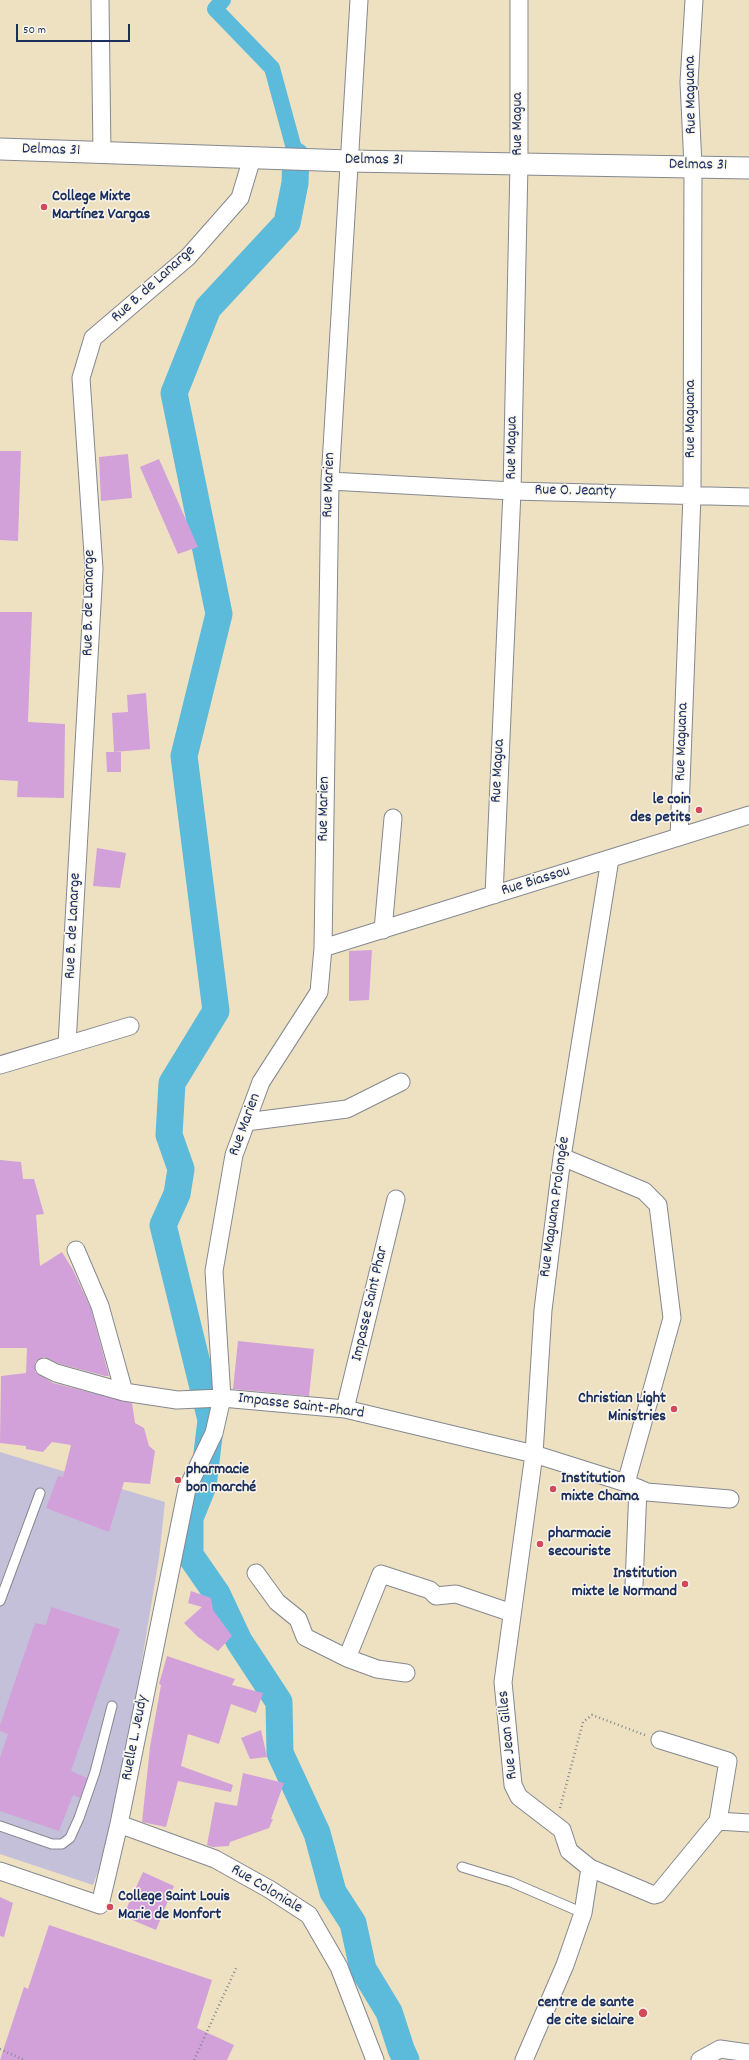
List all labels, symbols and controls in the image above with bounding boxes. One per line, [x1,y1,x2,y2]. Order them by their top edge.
scale bar [18,16,132,42]
text: 50 m [23,22,46,39]
street label: Rue Maguana [682,56,702,134]
street label: Rue Magua [509,92,529,156]
street label: Delmas 31 [21,140,81,162]
street label: Delmas 31 [345,151,403,171]
street label: Delmas 31 [669,156,727,176]
place label: College Mixte Martínez Vargas [52,188,150,226]
marker: College Mixte Martínez Vargas [39,202,49,212]
street label: Rue B. de Lanarge [108,242,200,328]
street label: Rue Maguana [682,380,702,458]
street label: Rue Magua [503,416,523,480]
street label: Rue Marien [319,452,341,518]
street label: Rue O. Jeanty [534,482,616,502]
street label: Rue B. de Lanarge [79,550,101,656]
street label: Rue Maguana [672,702,694,782]
street label: Rue Magua [488,739,510,803]
street label: Rue Marien [315,776,335,842]
place label: le coin des petits [630,791,691,829]
marker: le coin des petits [694,805,704,815]
street label: Rue Biassou [499,862,573,902]
street label: Rue B. de Lanarge [62,872,86,980]
street label: Rue Marien [226,1091,266,1159]
street label: Rue Maguana Prolongée [537,1135,575,1279]
street label: Impasse Saint Phar [348,1245,394,1363]
street label: Impasse Saint-Phard [237,1390,365,1424]
place label: Christian Light Ministries [578,1390,666,1428]
marker: Christian Light Ministries [669,1404,679,1414]
place label: pharmacie bon marché [186,1461,256,1499]
place label: Institution mixte Chama [561,1470,639,1508]
marker: pharmacie bon marché [173,1475,183,1485]
marker: Institution mixte Chama [548,1484,558,1494]
place label: pharmacie secouriste [548,1525,611,1563]
marker: pharmacie secouriste [535,1539,545,1549]
place label: Institution mixte le Normand [572,1565,677,1603]
marker: Institution mixte le Normand [680,1579,690,1589]
street label: Rue Jean Gilles [495,1690,523,1780]
street label: Ruelle L. Jeudy [118,1694,154,1782]
street label: Rue Coloniale [227,1861,305,1919]
place label: College Saint Louis Marie de Monfort [118,1888,230,1926]
marker: College Saint Louis Marie de Monfort [105,1902,115,1912]
place label: centre de sante de cite siclaire [538,1994,634,2032]
marker: centre de sante de cite siclaire [637,2007,649,2019]

